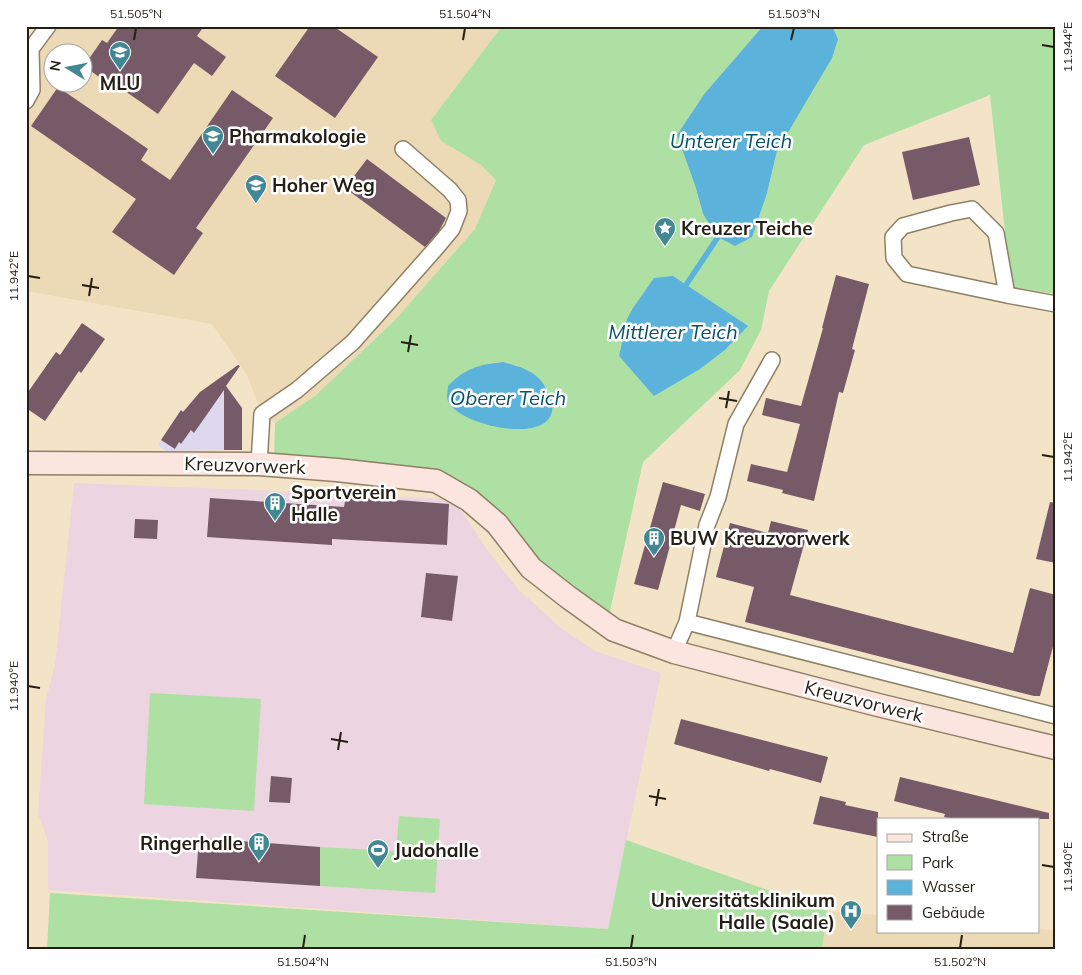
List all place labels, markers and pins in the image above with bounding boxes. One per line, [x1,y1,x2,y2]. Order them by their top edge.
school or university icon: MLU [108,40,132,71]
place label: MLU [100,71,140,95]
school or university icon: Pharmakologie [201,124,225,155]
place label: Pharmakologie [229,124,366,148]
school or university icon: Hoher Weg [244,173,268,204]
place label: Hoher Weg [272,173,375,197]
place icon: Kreuzer Teiche [653,216,677,247]
place label: Kreuzer Teiche [681,216,813,240]
place label: Sportverein Halle [291,480,396,526]
building icon: Sportverein Halle [263,491,287,522]
building icon: BUW Kreuzvorwerk [642,526,666,557]
place label: BUW Kreuzvorwerk [670,526,850,550]
place label: Ringerhalle [140,831,243,855]
building icon: Ringerhalle [247,831,271,862]
sports icon: Judohalle [366,838,390,869]
place label: Judohalle [394,838,479,862]
place label: Universitätsklinikum Halle (Saale) [651,888,835,934]
hospital icon: Universitätsklinikum Halle (Saale) [839,899,863,930]

